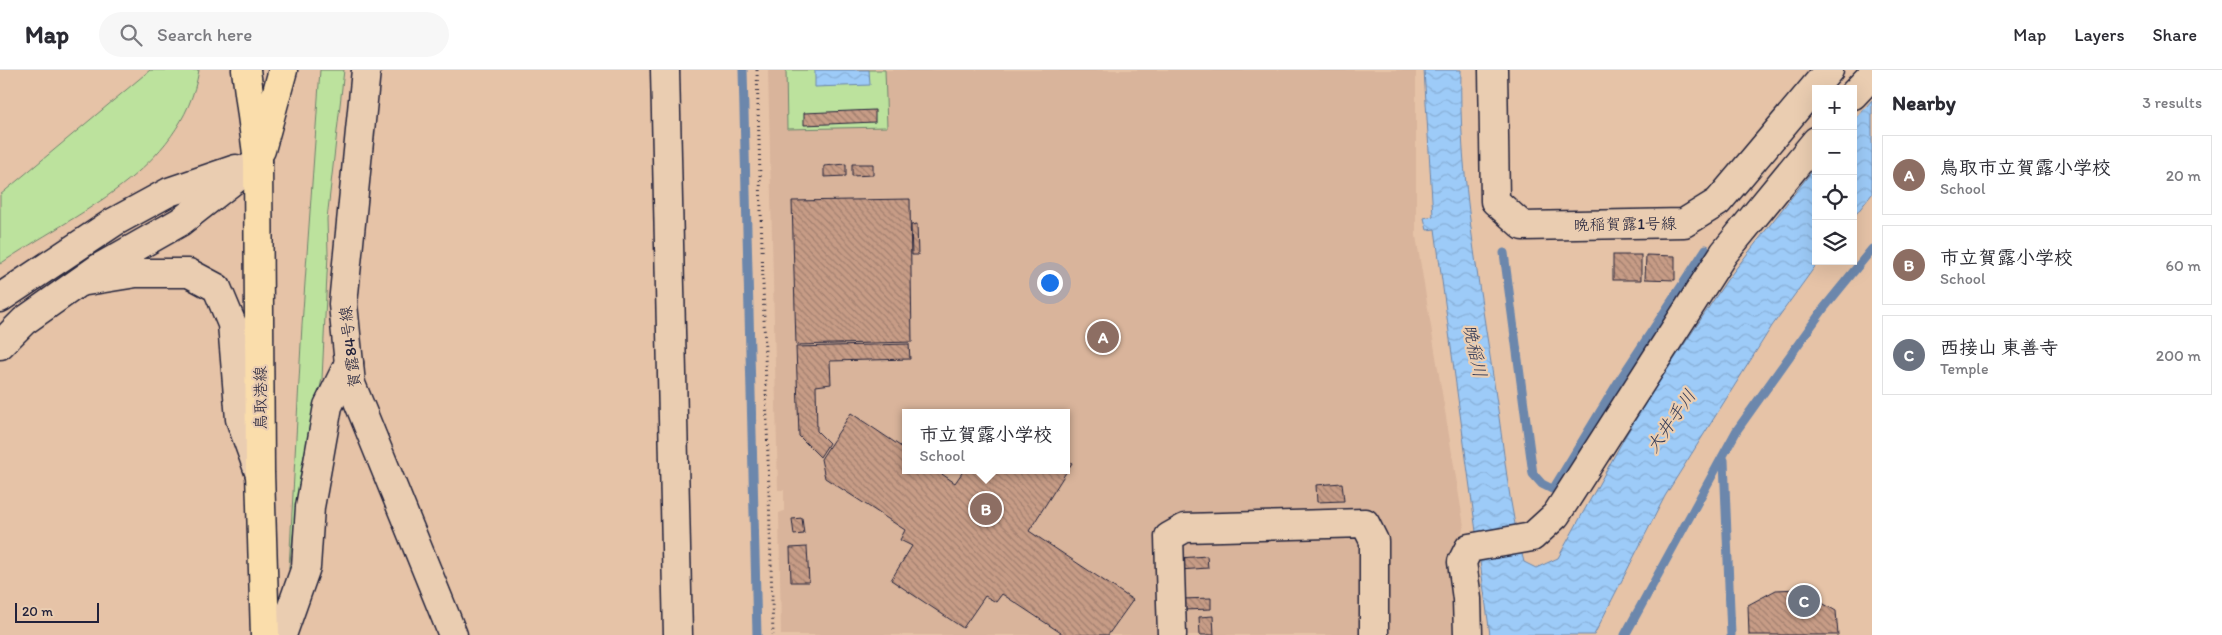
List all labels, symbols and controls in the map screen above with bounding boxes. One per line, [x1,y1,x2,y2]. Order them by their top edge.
search box [99,12,449,57]
text: Map [25,20,69,49]
icon: search [117,21,145,49]
text: Search here [157,23,252,46]
text: Map [2013,24,2046,46]
text: Layers [2074,24,2124,46]
text: Share [2152,24,2197,46]
map controls [1812,85,1857,265]
button: + [1812,85,1857,130]
text: Nearby [1892,90,1956,115]
text: 3 results [2142,93,2202,112]
button: − [1812,130,1857,175]
text: 鳥取市立賀露小学校 [1940,156,2111,179]
text: A [1904,166,1914,185]
text: 20 m [2166,166,2201,185]
button: locate [1812,175,1857,220]
text: School [1940,179,1986,198]
street label: 晩稲賀露1号線 [1573,214,1677,234]
button: layers [1812,220,1857,265]
text: 市立賀露小学校 [1940,246,2073,269]
text: B [1904,256,1914,275]
text: 60 m [2166,256,2201,275]
text: School [1940,269,1986,288]
your location [1037,270,1063,296]
street label: 賀露84号線 [336,305,364,389]
pin: A [1087,318,1119,356]
water label: 晩稲川 [1459,322,1491,380]
text: 西接山 東善寺 [1940,336,2058,359]
text: C [1904,346,1914,365]
text: 200 m [2156,346,2201,365]
text: Temple [1940,359,1989,378]
street label: 鳥取港線 [251,366,270,430]
water label: 大井手川 [1641,385,1701,457]
popup [902,409,1070,474]
text: 市立賀露小学校 [919,423,1053,446]
text: School [919,446,965,465]
pin: B [970,490,1002,528]
pin: C [1788,582,1820,620]
scale bar [15,600,99,623]
text: 20 m [22,603,53,620]

